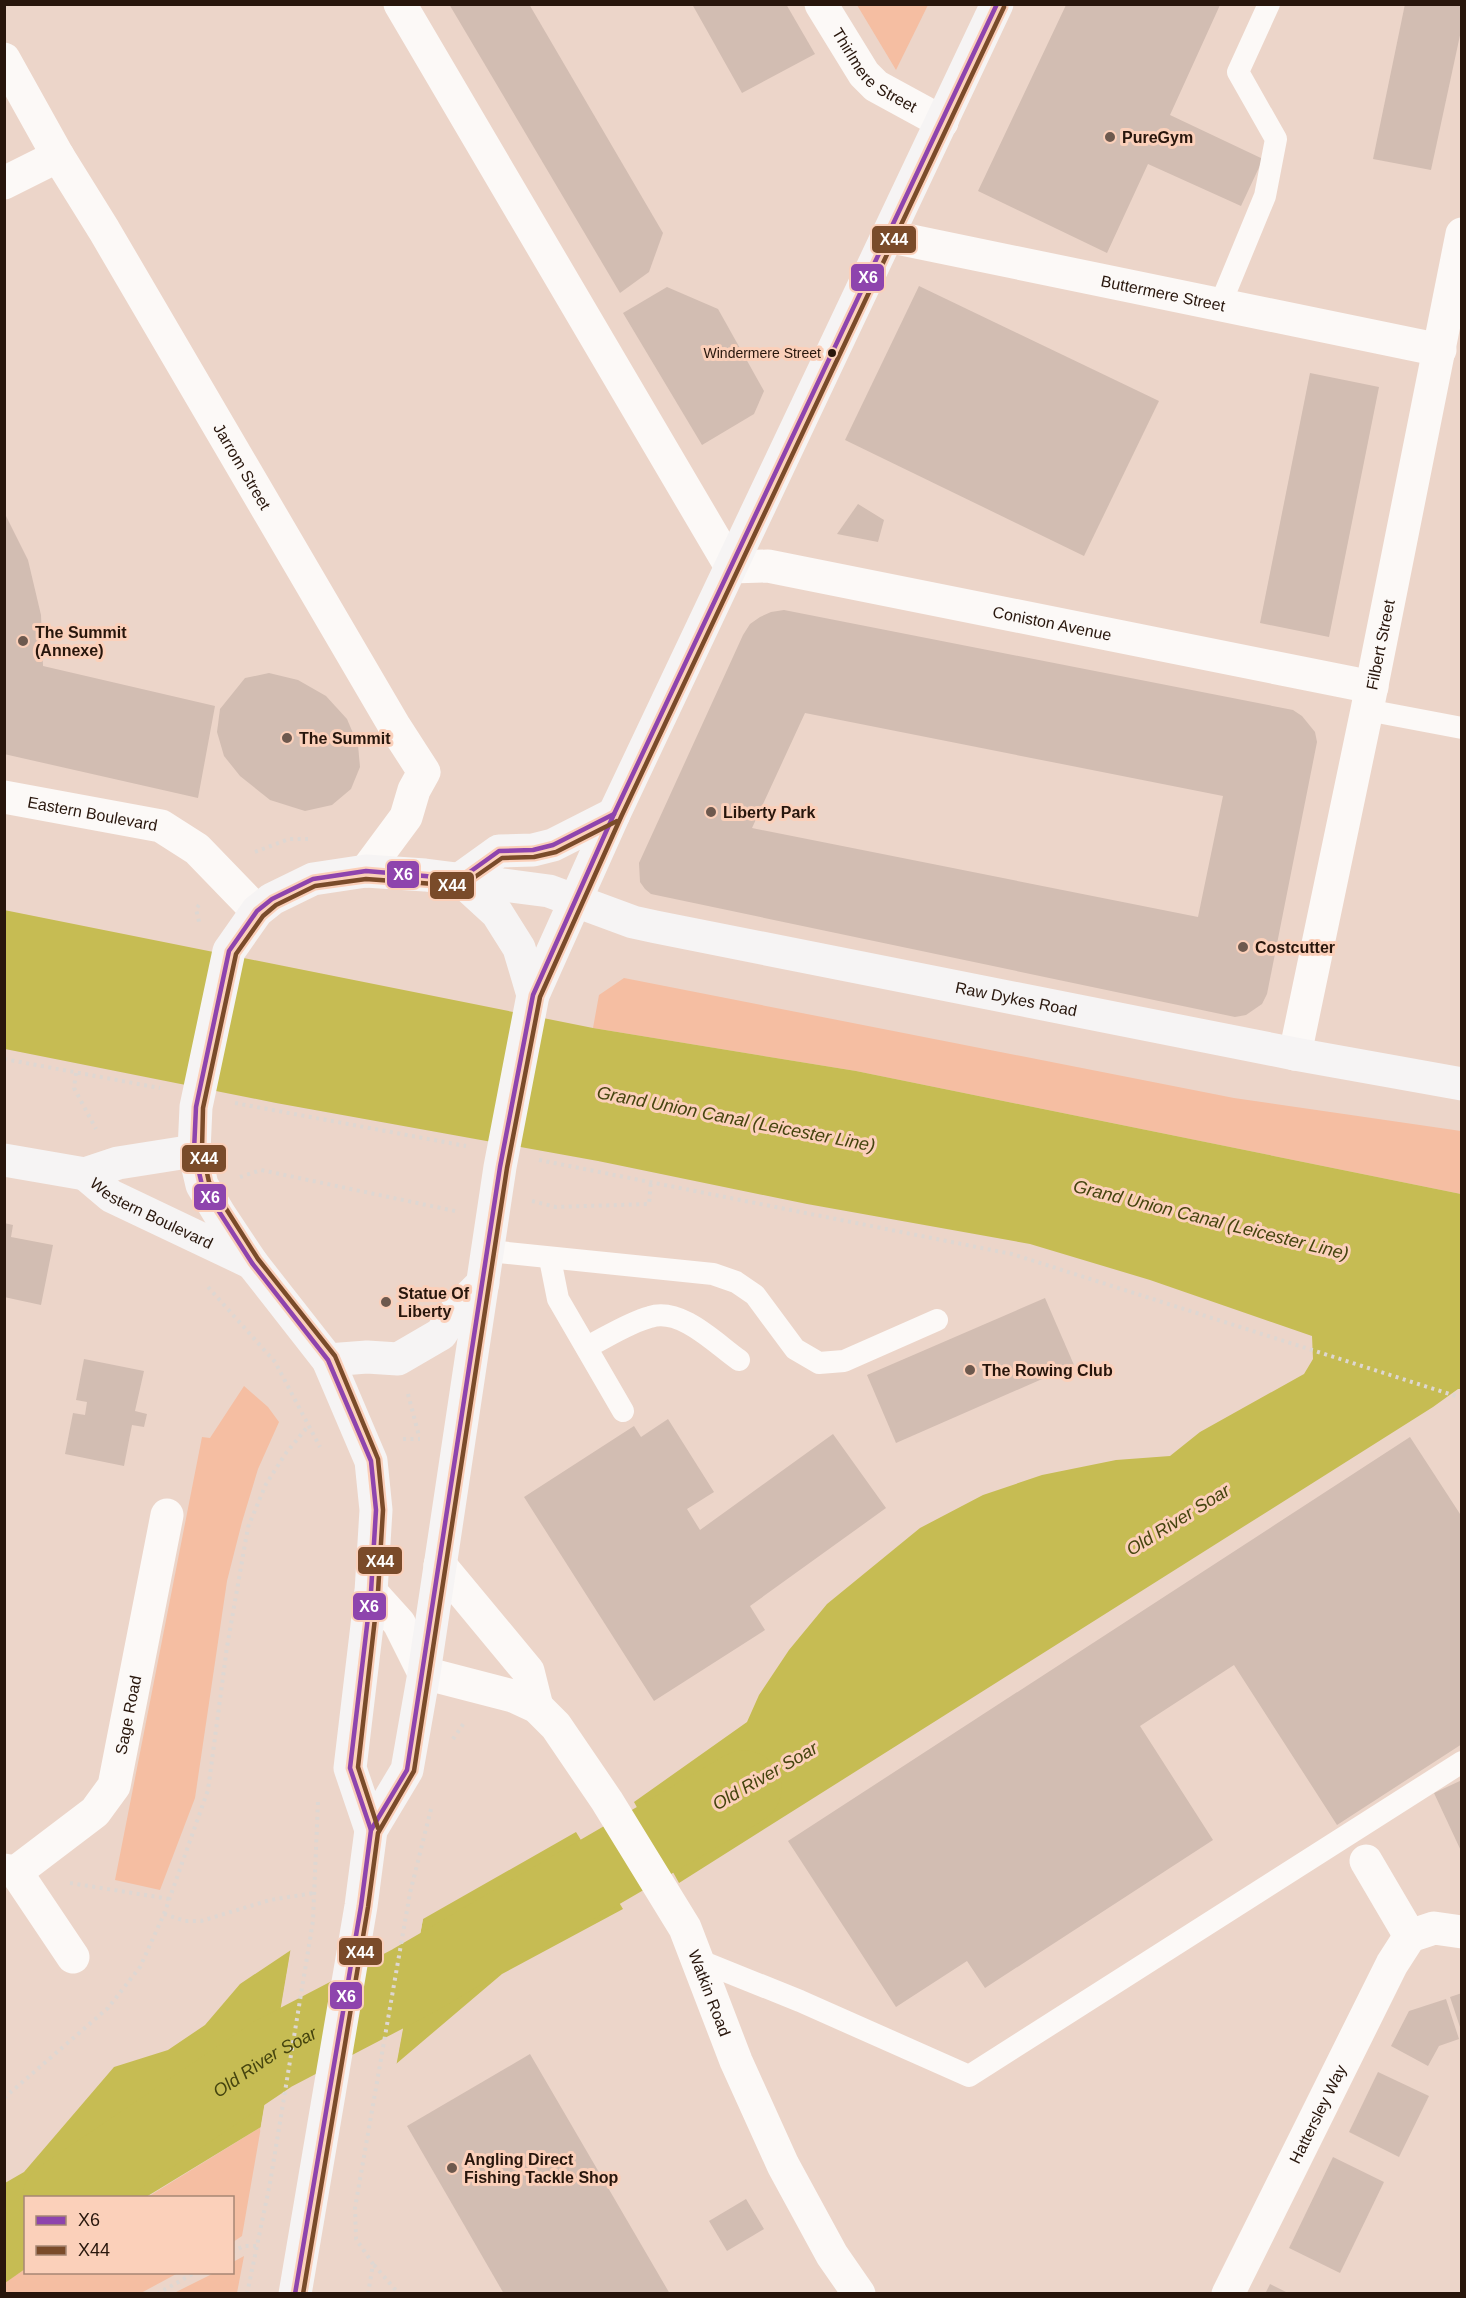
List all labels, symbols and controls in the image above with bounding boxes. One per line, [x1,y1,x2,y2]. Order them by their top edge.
street label: Thirlmere Street [829,25,920,115]
place label: PureGym [1122,129,1193,146]
marker: PureGym [1103,130,1117,144]
line badge: X44 [871,225,917,254]
text: X44 [880,231,908,248]
line badge: X6 [850,263,885,292]
text: X6 [858,269,878,286]
street label: Buttermere Street [1100,272,1227,314]
place label: Windermere Street [704,345,821,361]
marker: Windermere Street [826,347,838,359]
street label: Jarrom Street [211,420,274,513]
street label: Filbert Street [1363,598,1397,691]
street label: Coniston Avenue [991,603,1113,643]
place label: The Summit (Annexe) [35,624,127,659]
marker: The Summit (Annexe) [16,634,30,648]
place label: The Summit [299,730,391,747]
marker: The Summit [280,731,294,745]
street label: Eastern Boulevard [26,793,159,834]
place label: Liberty Park [723,804,816,821]
marker: Liberty Park [704,805,718,819]
line badge: X6 [386,860,420,889]
text: X6 [393,866,413,883]
line badge: X44 [429,871,475,900]
text: X44 [438,877,466,894]
place label: Costcutter [1255,939,1335,956]
marker: Costcutter [1236,940,1250,954]
street label: Raw Dykes Road [954,978,1079,1019]
water label: Grand Union Canal (Leicester Line) [595,1082,877,1156]
line badge: X44 [181,1144,227,1173]
text: X44 [190,1150,218,1167]
street label: Western Boulevard [87,1174,216,1252]
water label: Grand Union Canal (Leicester Line) [1071,1176,1351,1264]
line badge: X6 [193,1183,227,1211]
text: X6 [200,1189,220,1206]
place label: Statue Of Liberty [398,1285,470,1320]
marker: Statue Of Liberty [379,1295,393,1309]
place label: The Rowing Club [982,1362,1113,1379]
marker: The Rowing Club [963,1363,977,1377]
water label: Old River Soar [1123,1480,1234,1560]
line badge: X44 [357,1546,403,1575]
text: X44 [366,1553,394,1570]
line badge: X6 [352,1592,387,1621]
text: X6 [359,1598,379,1615]
street label: Sage Road [112,1674,144,1756]
water label: Old River Soar [709,1737,822,1814]
line badge: X44 [338,1937,383,1966]
text: X44 [346,1944,374,1961]
street label: Watkin Road [686,1947,734,2038]
line badge: X6 [329,1981,363,2010]
text: X6 [336,1988,356,2005]
water label: Old River Soar [209,2022,321,2102]
street label: Hattersley Way [1286,2062,1349,2166]
place label: Angling Direct Fishing Tackle Shop [464,2151,619,2186]
marker: Angling Direct Fishing Tackle Shop [445,2161,459,2175]
legend [24,2196,234,2274]
text: X6 [78,2210,100,2230]
text: X44 [78,2240,110,2260]

